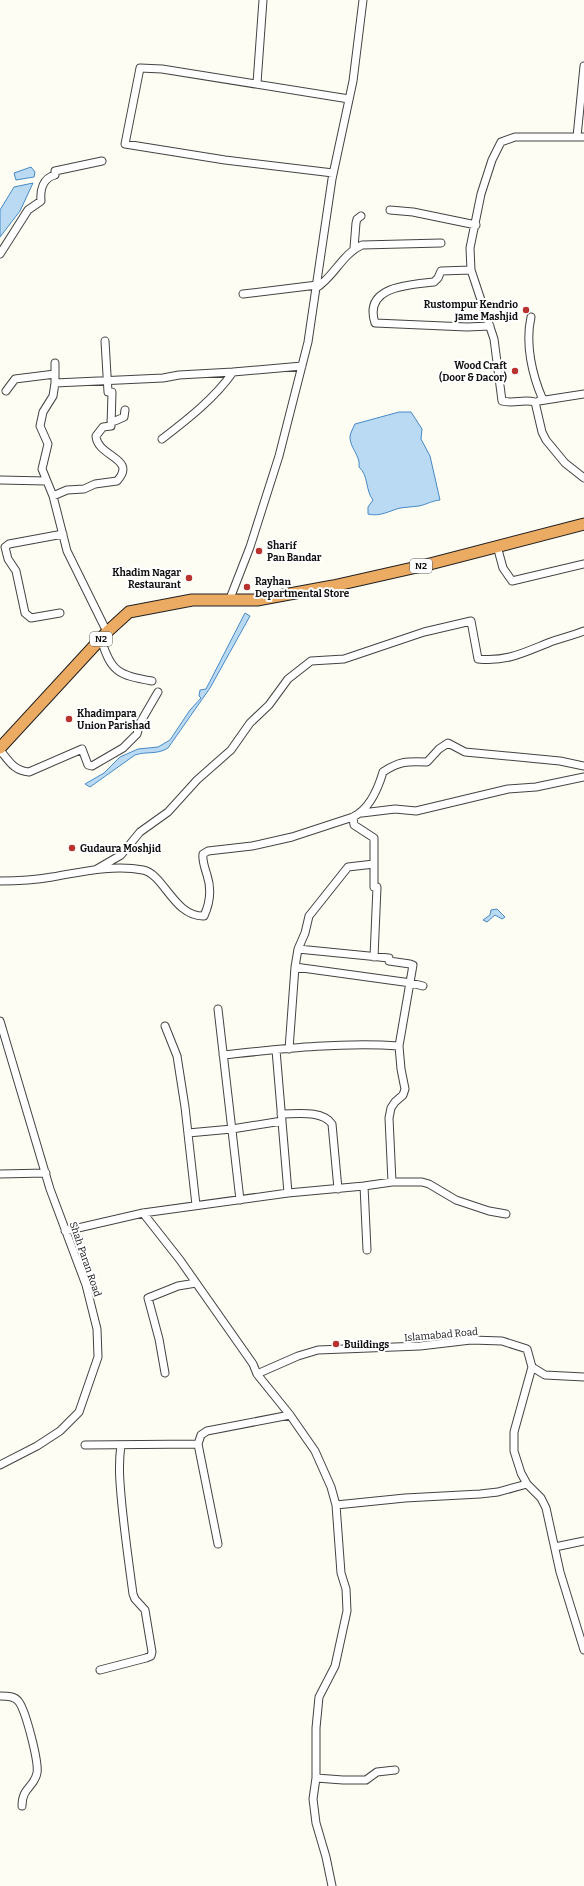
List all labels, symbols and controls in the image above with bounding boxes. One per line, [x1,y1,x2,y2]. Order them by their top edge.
place label: Rustompur Kendrio Jame Mashjid [424,299,518,323]
marker: Rustompur Kendrio Jame Mashjid [521,305,531,315]
place label: Wood Craft (Door & Dacor) [439,360,507,384]
marker: Wood Craft (Door & Dacor) [510,366,520,376]
place label: Sharif Pan Bandar [267,540,322,564]
marker: Sharif Pan Bandar [254,546,264,556]
road number: N2 [410,559,432,573]
place label: Khadim Nagar Restaurant [112,567,181,591]
marker: Khadim Nagar Restaurant [184,573,194,583]
place label: Rayhan Departmental Store [255,576,350,600]
marker: Rayhan Departmental Store [242,582,252,592]
road number: N2 [90,632,112,646]
place label: Khadimpara Union Parishad [77,708,150,732]
marker: Khadimpara Union Parishad [64,714,74,724]
marker: Gudaura Moshjid [67,843,77,853]
place label: Gudaura Moshjid [80,843,161,855]
street label: Shah Paran Road [67,1220,104,1298]
street label: Islamabad Road [404,1326,479,1344]
marker: Buildings [331,1339,341,1349]
place label: Buildings [344,1339,389,1351]

